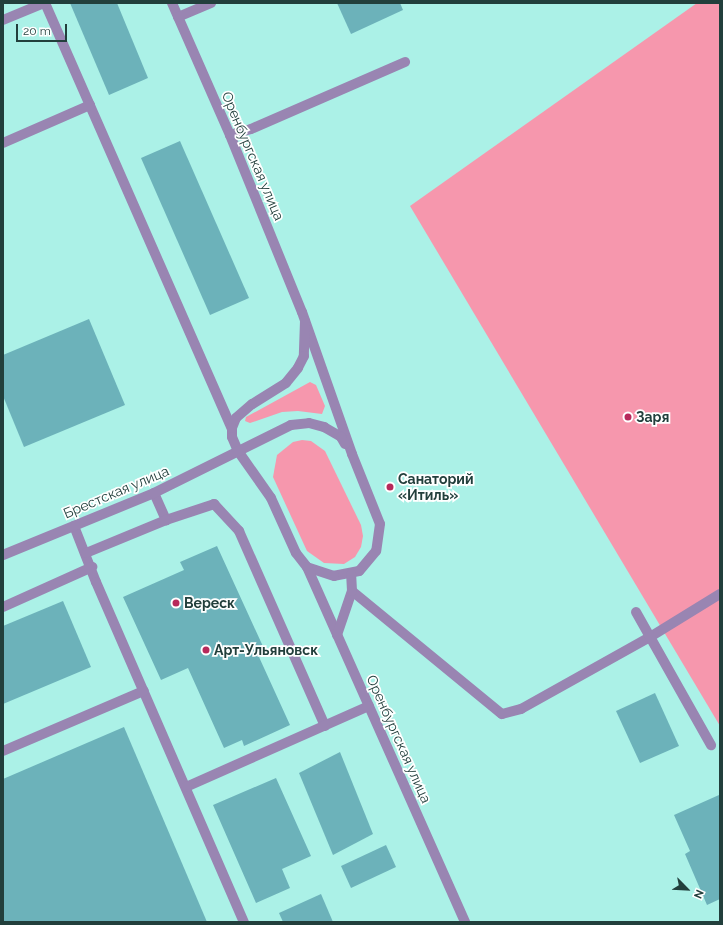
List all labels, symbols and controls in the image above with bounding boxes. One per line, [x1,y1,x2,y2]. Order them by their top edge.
scale bar [18,16,69,42]
text: 20 m [23,24,51,38]
street label: Оренбургская улица [218,89,288,223]
place label: Заря [636,409,669,425]
marker: Заря [623,412,633,422]
street label: Брестская улица [61,462,171,522]
place label: Санаторий «Итиль» [398,471,474,504]
marker: Санаторий «Итиль» [385,482,395,492]
place label: Вереск [184,595,235,611]
marker: Вереск [171,598,181,608]
place label: Арт-Ульяновск [214,642,318,658]
marker: Арт-Ульяновск [201,645,211,655]
street label: Оренбургская улица [363,672,435,806]
north arrow [667,869,707,909]
text: N [691,888,706,901]

